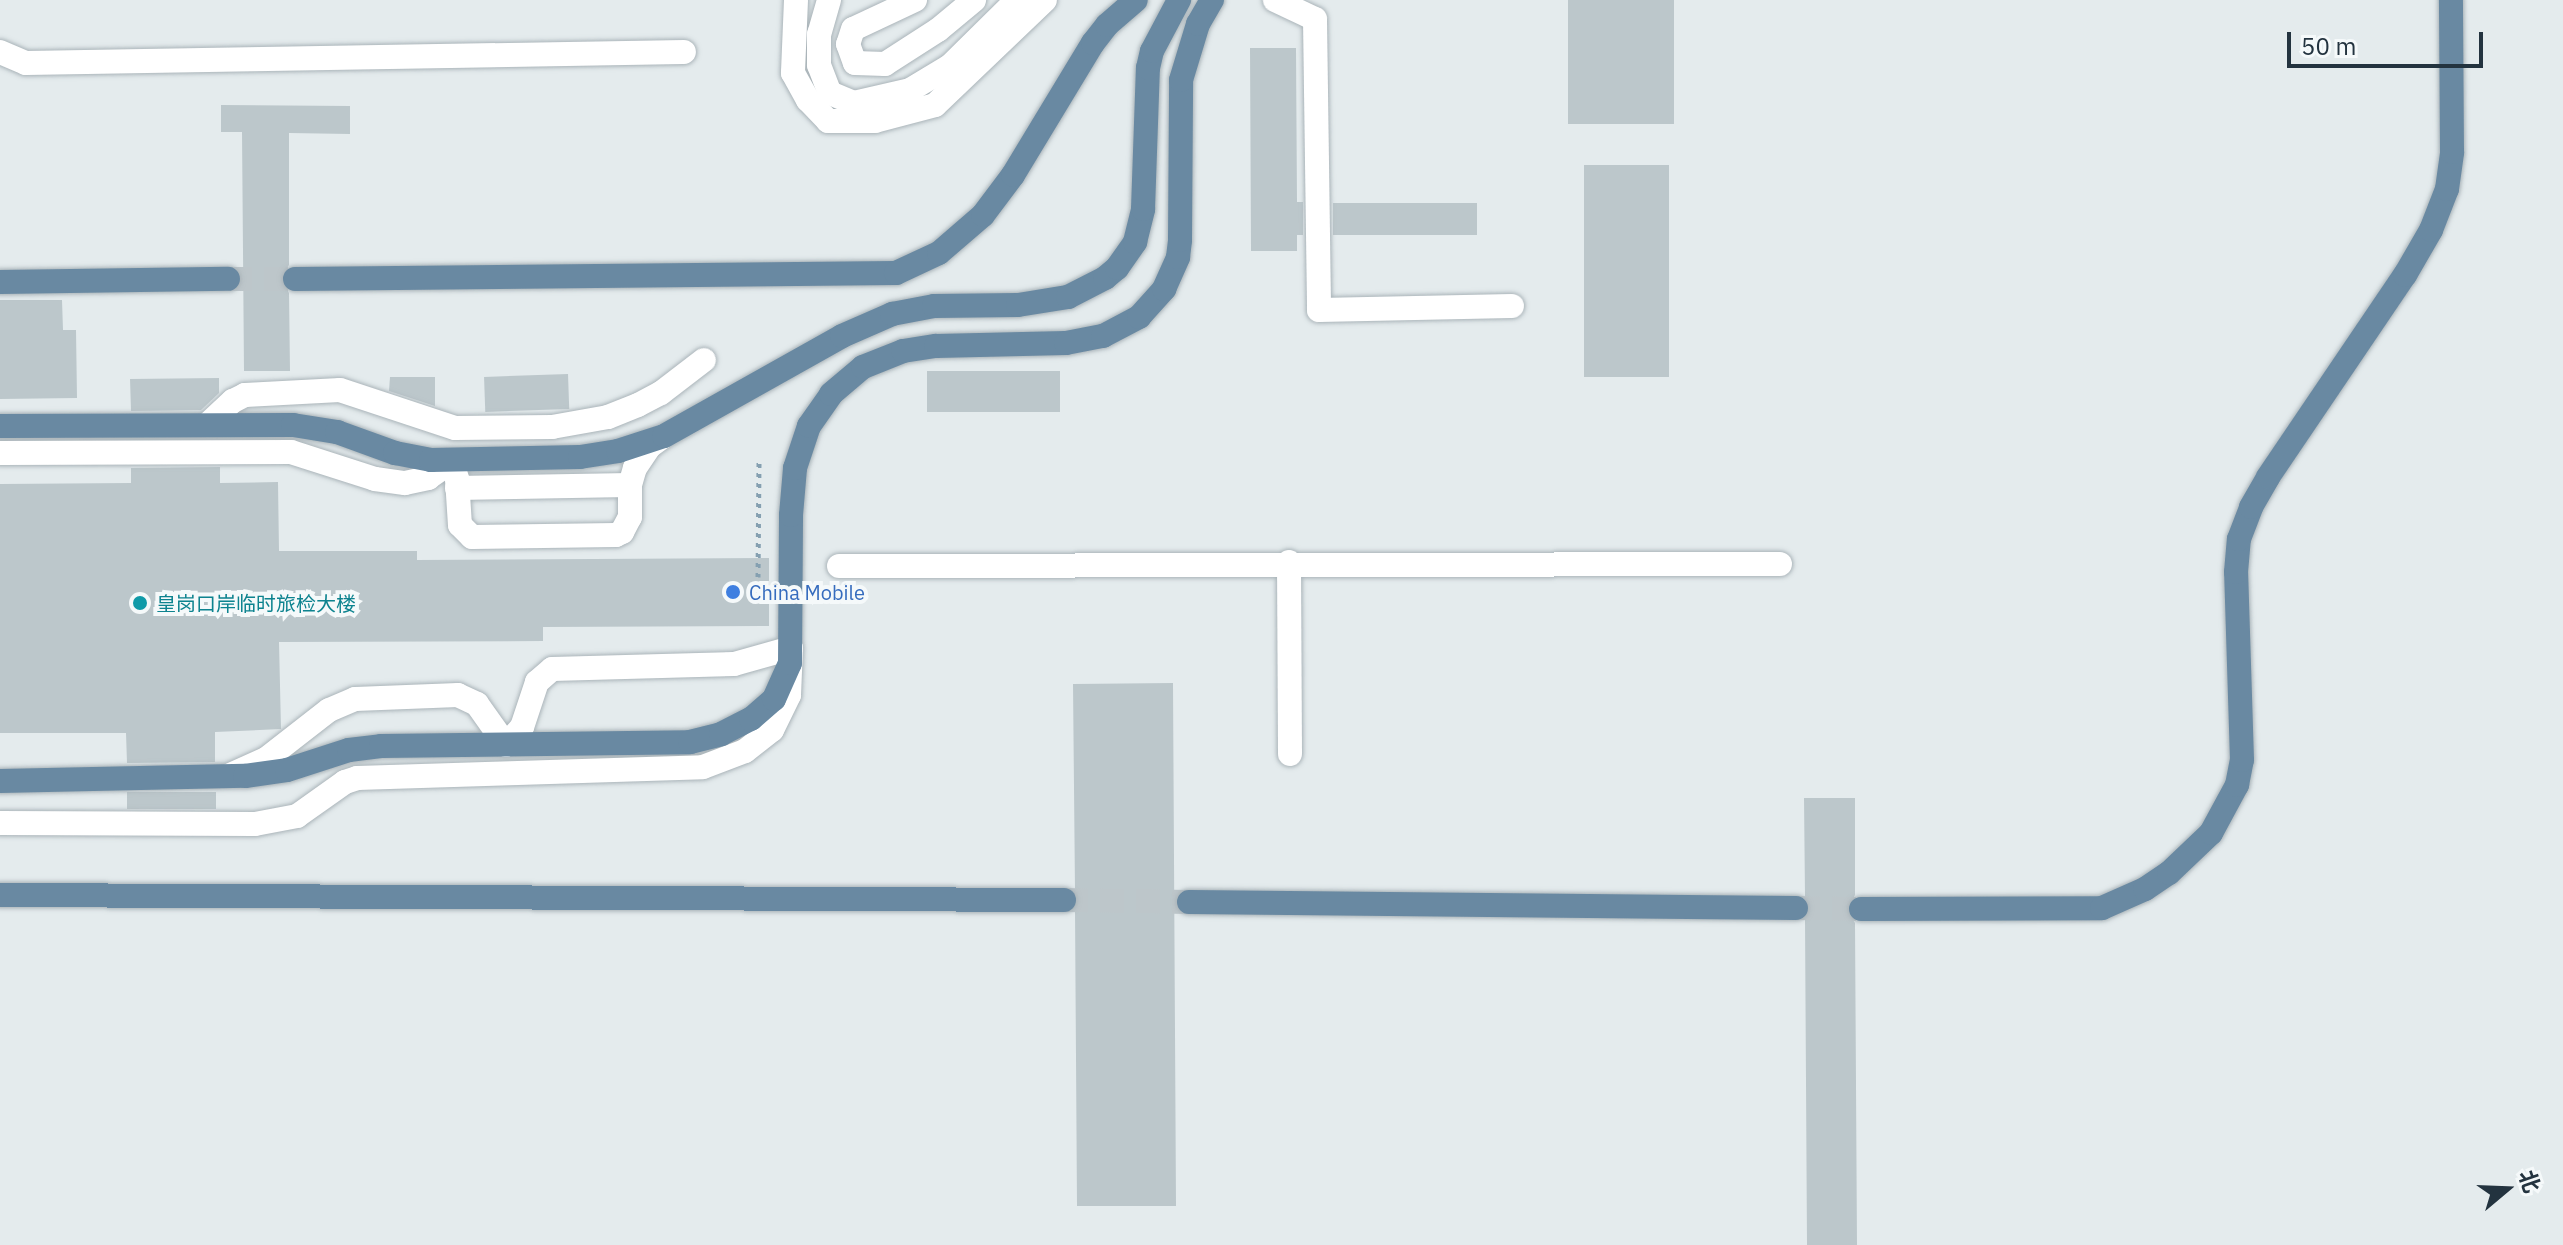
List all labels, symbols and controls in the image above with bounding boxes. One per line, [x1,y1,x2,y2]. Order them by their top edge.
scale bar [2291,16,2487,66]
text: 50 m [2301,30,2356,62]
place label: China Mobile [749,580,865,604]
marker: China Mobile [724,583,742,601]
place label: 皇岗口岸临时旅检大楼 [156,591,356,615]
marker: 皇岗口岸临时旅检大楼 [131,594,149,612]
north arrow [2467,1149,2547,1229]
text: 北 [2513,1166,2547,1196]

